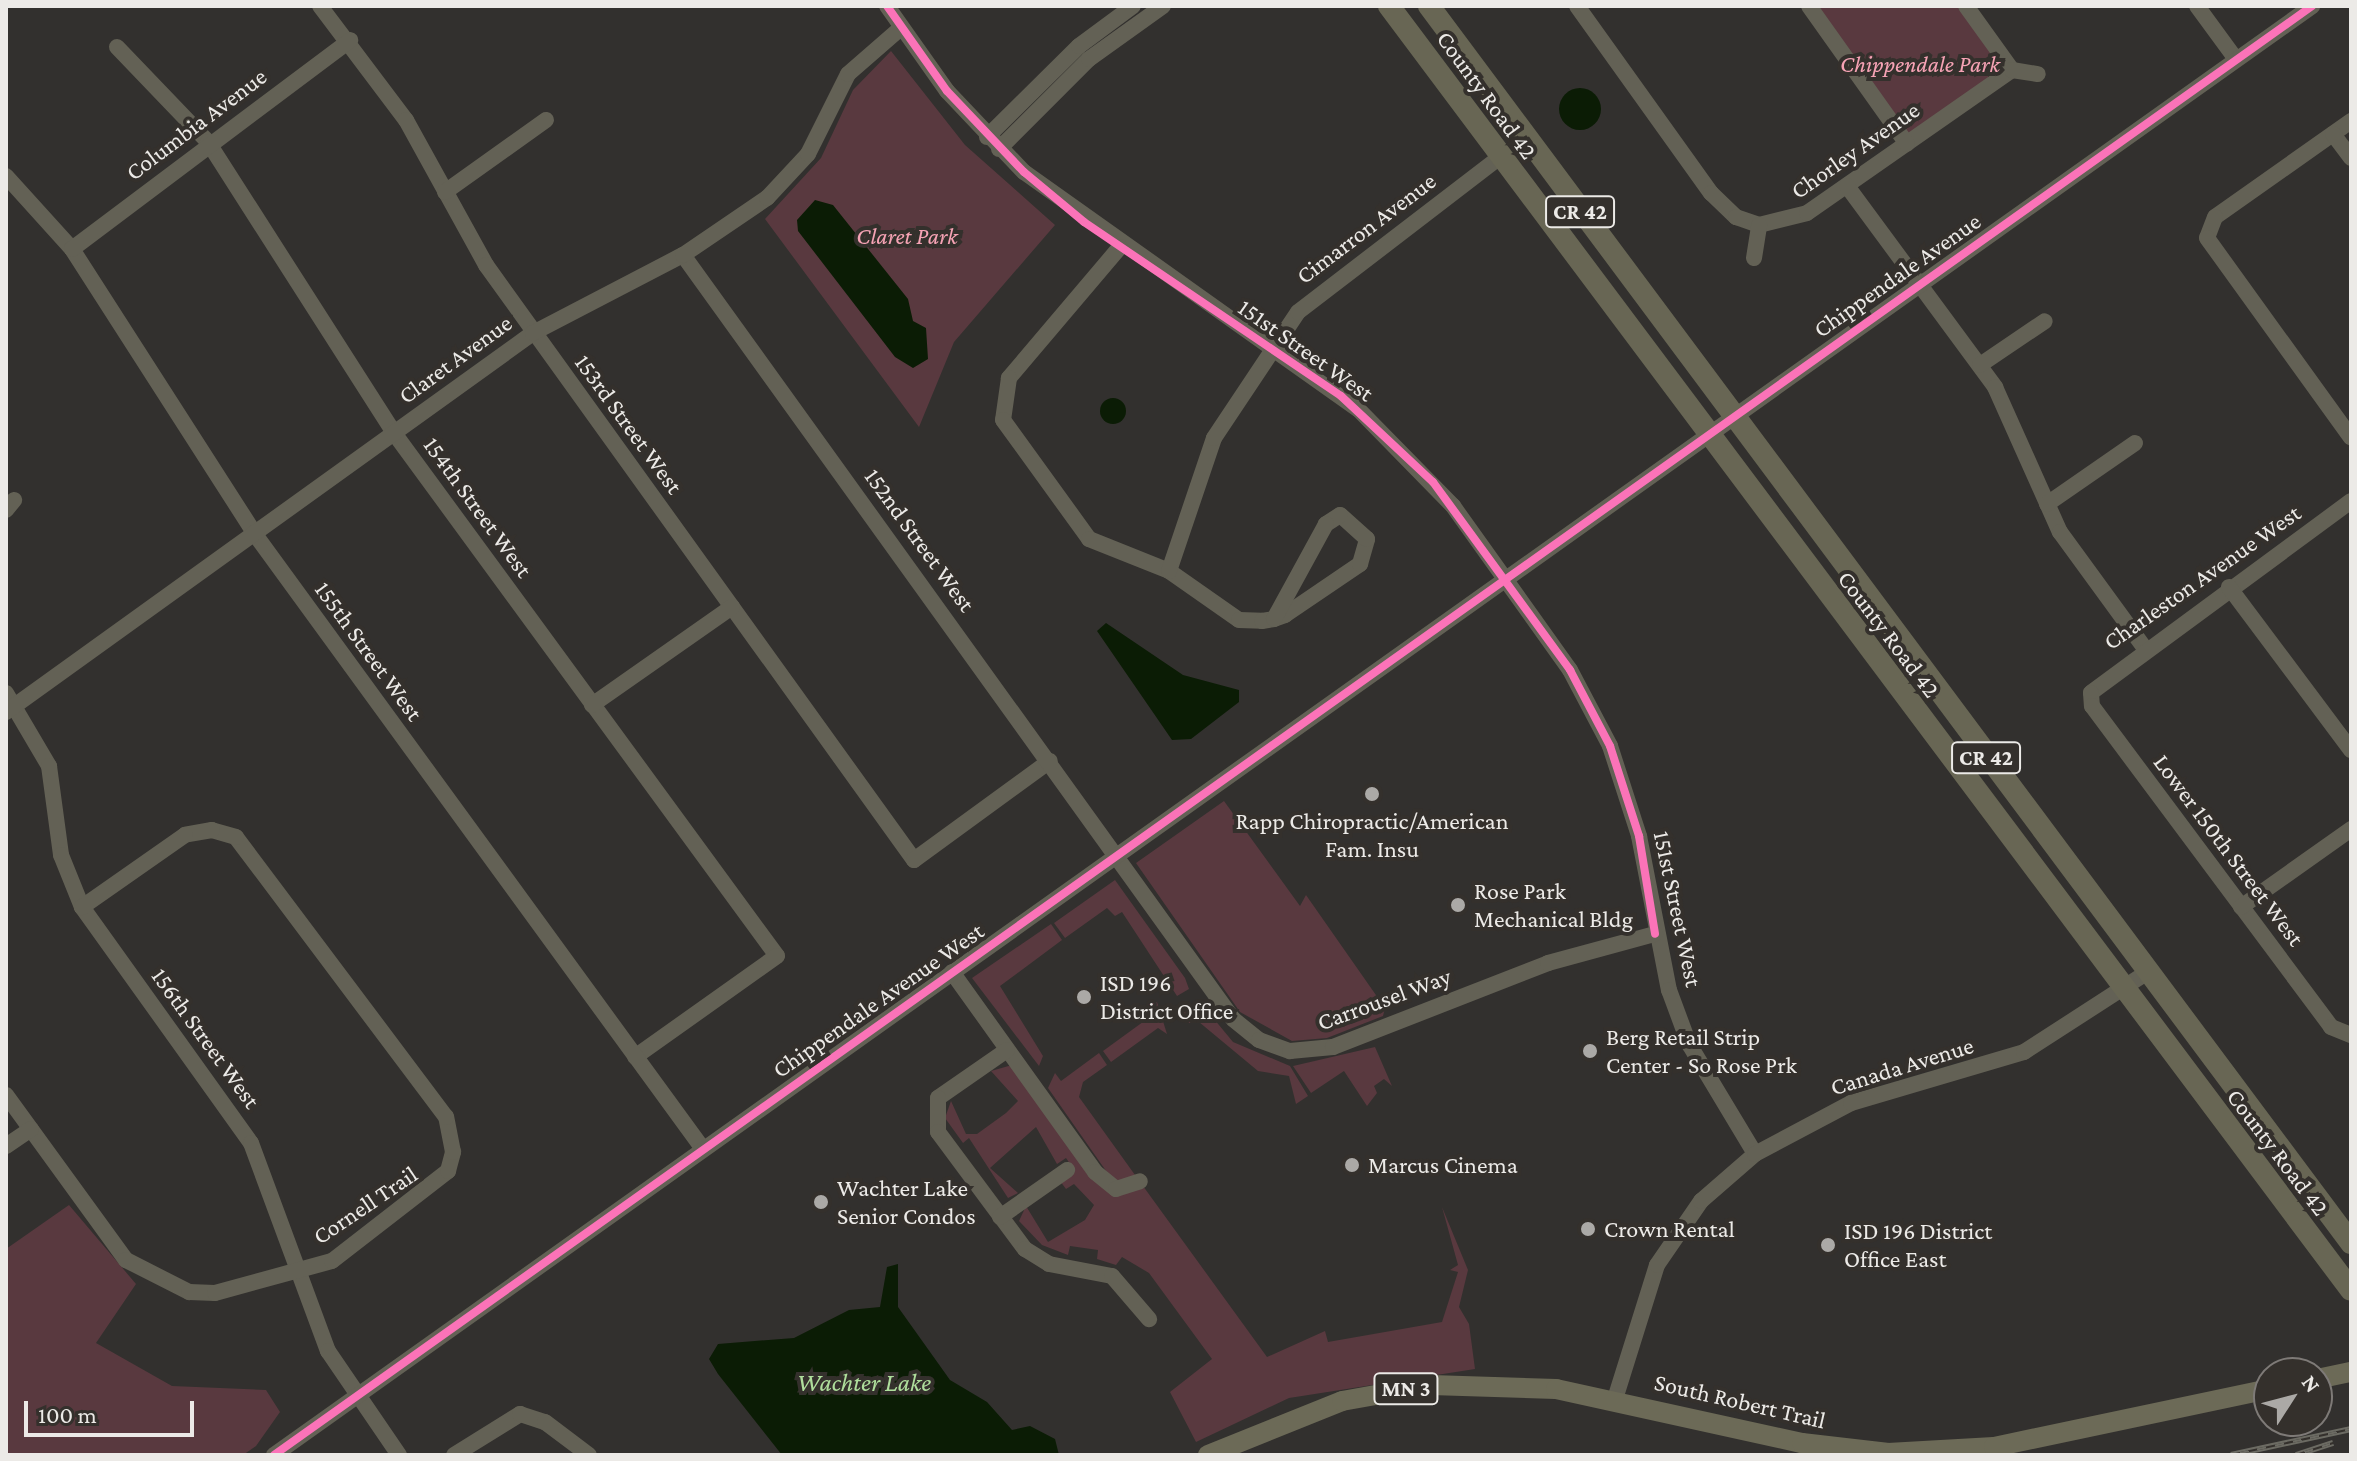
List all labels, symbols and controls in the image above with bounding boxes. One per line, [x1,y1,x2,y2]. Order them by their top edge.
street label: County Road 42 [1431,25,1543,165]
park label: Chippendale Park [1840,50,2000,78]
street label: Columbia Avenue [120,62,272,186]
street label: Chorley Avenue [1785,95,1925,205]
street label: Cimarron Avenue [1291,166,1441,290]
road number: CR 42 [1544,194,1616,230]
street label: Chippendale Avenue [1808,207,1986,343]
park label: Claret Park [856,222,958,250]
street label: 151st Street West [1233,293,1379,407]
street label: Claret Avenue [393,308,517,410]
street label: 153rd Street West [569,349,689,499]
street label: 154th Street West [417,431,539,583]
street label: 152nd Street West [858,463,982,617]
street label: Charleston Avenue West [2098,498,2306,656]
street label: County Road 42 [1832,565,1946,703]
street label: 155th Street West [309,576,429,726]
road number: CR 42 [1950,740,2022,776]
street label: Lower 150th Street West [2147,748,2311,952]
marker: Rapp Chiropractic/American Fam. Insu [1363,785,1381,803]
place label: Rapp Chiropractic/American Fam. Insu [1235,807,1509,863]
street label: 151st Street West [1647,828,1709,990]
place label: Rose Park Mechanical Bldg [1474,877,1633,933]
marker: Rose Park Mechanical Bldg [1449,896,1467,914]
street label: Chippendale Avenue West [767,916,989,1084]
street label: 156th Street West [145,962,267,1114]
street label: Carrousel Way [1313,962,1455,1036]
place label: ISD 196 District Office [1100,969,1233,1025]
marker: ISD 196 District Office [1075,988,1093,1006]
place label: Berg Retail Strip Center - So Rose Prk [1606,1023,1797,1079]
street label: Canada Avenue [1827,1031,1977,1101]
marker: Berg Retail Strip Center - So Rose Prk [1581,1042,1599,1060]
street label: County Road 42 [2221,1083,2335,1221]
place label: Marcus Cinema [1368,1151,1518,1179]
marker: Marcus Cinema [1343,1156,1361,1174]
street label: Cornell Trail [307,1160,423,1250]
place label: Wachter Lake Senior Condos [837,1174,976,1230]
marker: Wachter Lake Senior Condos [812,1193,830,1211]
place label: Crown Rental [1604,1215,1735,1243]
place label: ISD 196 District Office East [1844,1217,1992,1273]
marker: Crown Rental [1579,1220,1597,1238]
marker: ISD 196 District Office East [1819,1236,1837,1254]
north arrow [2253,1357,2333,1437]
water label: Wachter Lake [797,1367,931,1399]
street label: South Robert Trail [1652,1367,1828,1435]
text: N [2297,1370,2326,1397]
road number: MN 3 [1372,1371,1440,1407]
scale bar [28,1385,198,1435]
text: 100 m [38,1401,97,1428]

